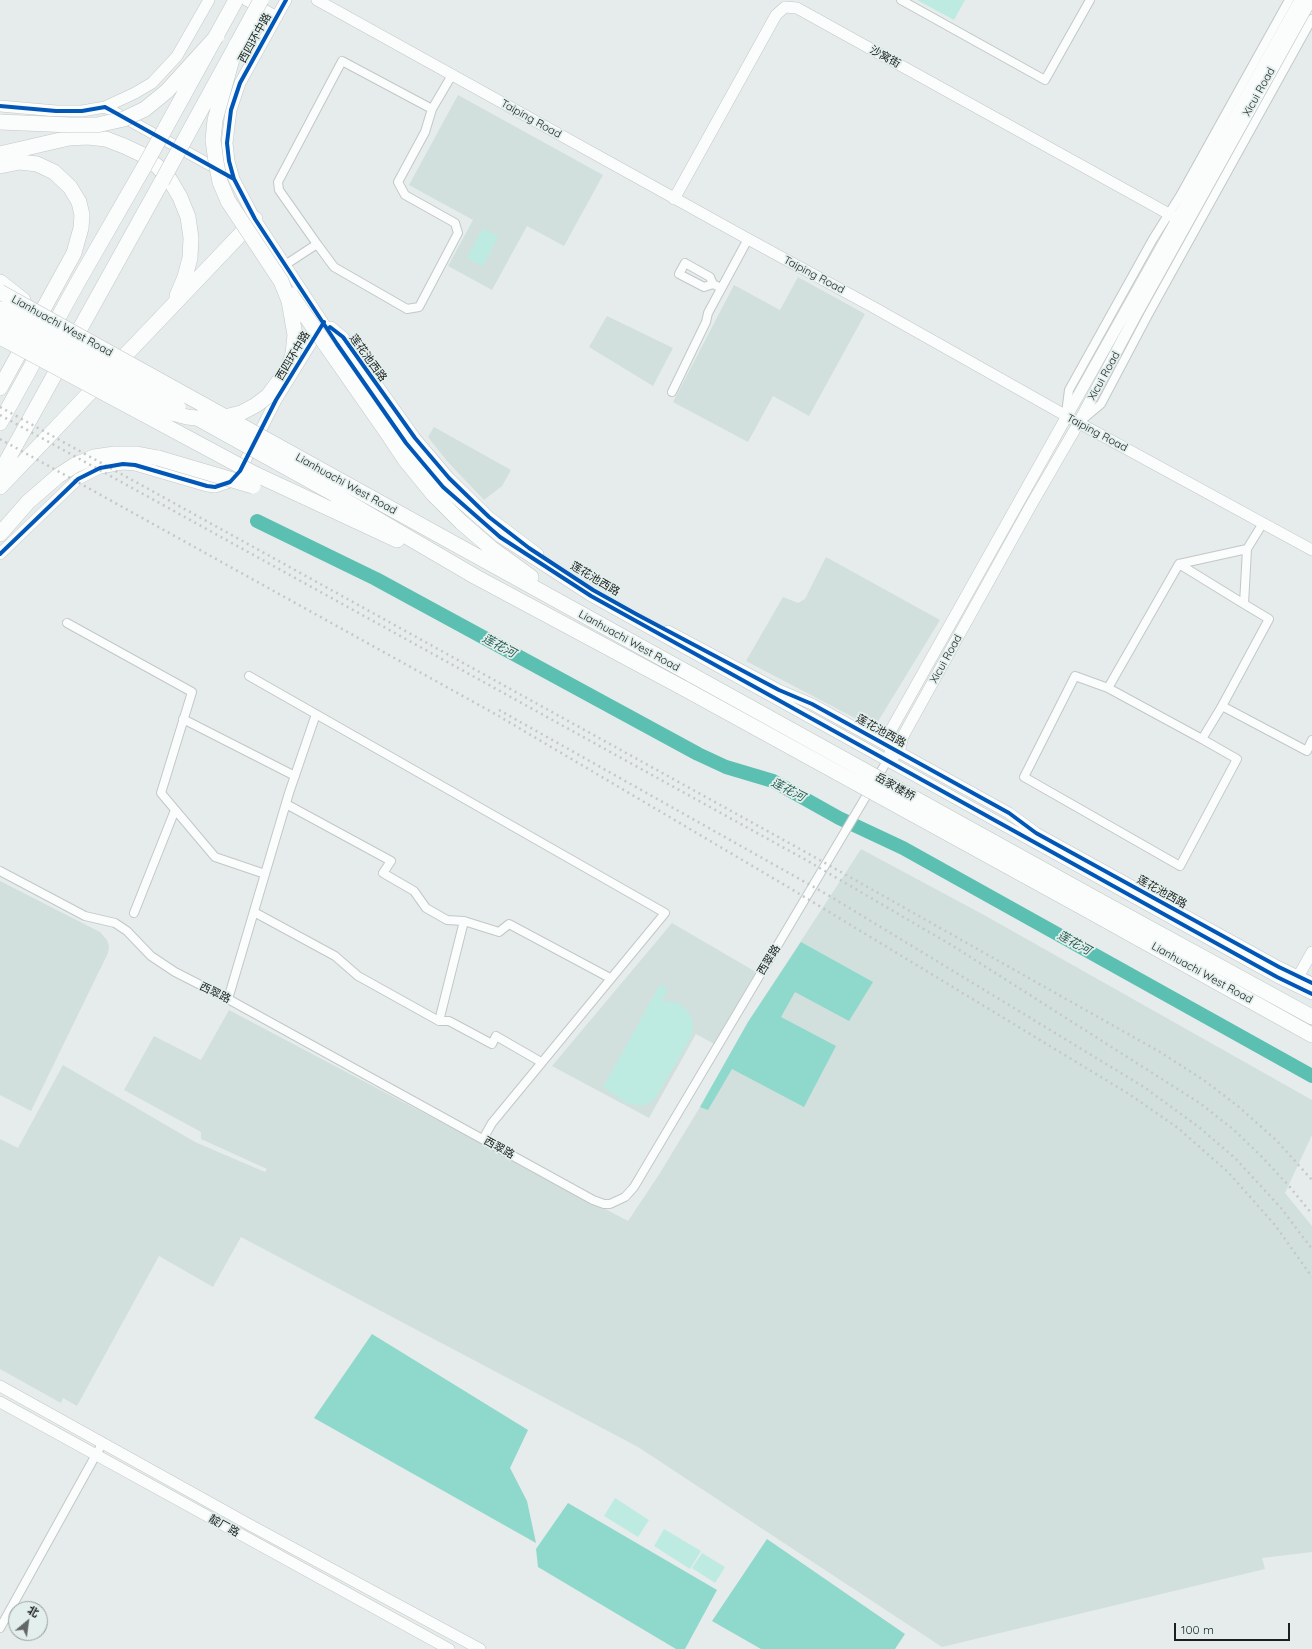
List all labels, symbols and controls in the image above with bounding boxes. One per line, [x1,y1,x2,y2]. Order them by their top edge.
street label: 西四环中路 [236,11,274,65]
street label: 沙窝街 [867,43,903,71]
street label: Xicui Road [1240,65,1278,119]
street label: Taiping Road [498,97,564,141]
street label: Taiping Road [781,253,847,297]
street label: Lianhuachi West Road [9,293,115,359]
street label: 西四环中路 [273,329,313,383]
street label: 莲花池西路 [346,332,390,384]
street label: Xicui Road [1085,349,1123,403]
street label: Taiping Road [1064,411,1130,455]
street label: Lianhuachi West Road [293,451,399,517]
street label: 莲花池西路 [568,559,622,599]
street label: Lianhuachi West Road [576,608,682,674]
water label: 莲花河 [480,631,518,661]
street label: Xicui Road [927,632,965,686]
street label: 莲花池西路 [854,712,908,750]
street label: 岳家楼桥 [873,771,917,803]
water label: 莲花河 [769,775,807,805]
street label: 莲花池西路 [1135,873,1189,911]
water label: 莲花河 [1055,928,1093,958]
street label: Lianhuachi West Road [1149,940,1255,1006]
street label: 西翠路 [755,942,783,978]
street label: 西翠路 [197,980,233,1006]
street label: 西翠路 [481,1134,517,1162]
street label: 靛厂路 [206,1512,242,1540]
north arrow [8,1601,48,1641]
text: 北 [25,1603,42,1620]
scale bar [1176,1615,1292,1641]
text: 100 m [1181,1622,1214,1637]

